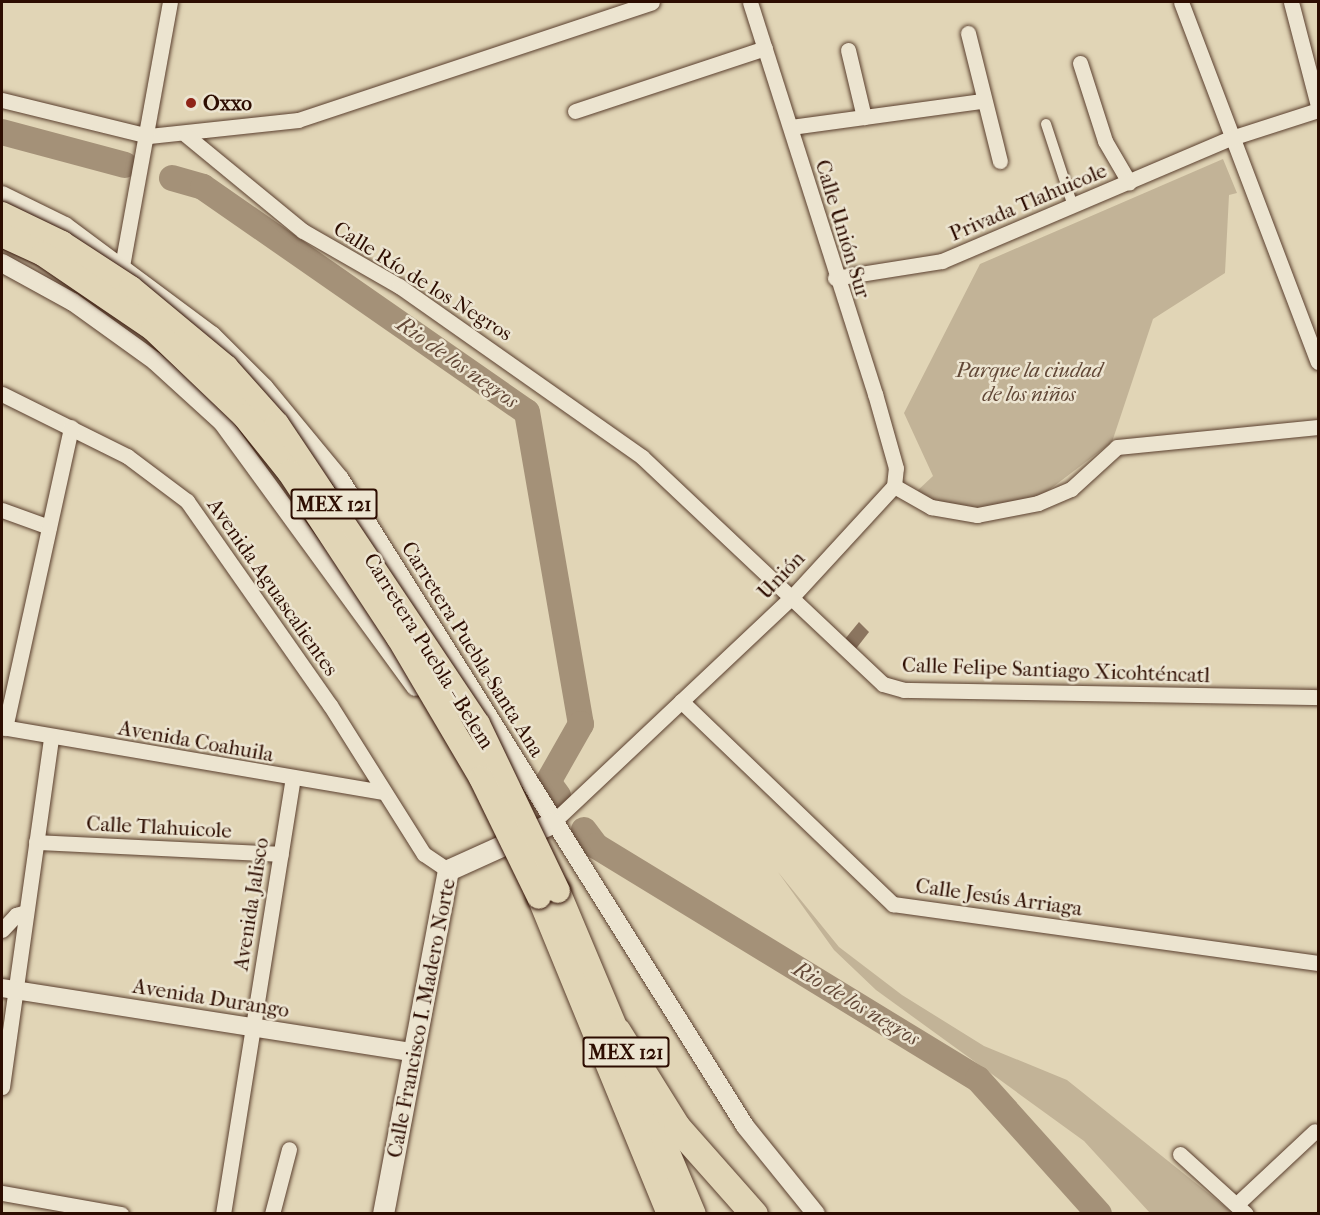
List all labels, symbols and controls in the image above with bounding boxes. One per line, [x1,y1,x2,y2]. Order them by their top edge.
place label: Oxxo [203,90,252,116]
marker: Oxxo [184,96,198,110]
street label: Calle Unión Sur [810,157,876,301]
street label: Privada Tlahuicole [946,157,1110,247]
street label: Calle Río de los Negros [329,216,517,346]
water label: Rio de los negros [391,311,523,415]
park label: Parque la ciudad de los niños [956,357,1102,407]
road number: MEX 121 [290,487,378,521]
street label: Avenida Aguascalientes [202,493,344,681]
street label: Carretera Puebla-Santa Ana [396,537,550,761]
street label: Unión [752,546,810,604]
street label: Carretera Puebla - Belem [358,548,500,754]
street label: Calle Felipe Santiago Xicohténcatl [901,652,1211,688]
street label: Avenida Coahuila [116,715,276,767]
street label: Calle Tlahuicole [86,811,232,843]
street label: Avenida Jalisco [228,836,274,972]
street label: Calle Jesús Arriaga [914,873,1084,921]
street label: Calle Francisco I. Madero Norte [382,876,460,1160]
water label: Rio de los negros [788,956,924,1052]
street label: Avenida Durango [131,973,291,1023]
road number: MEX 121 [582,1035,670,1069]

